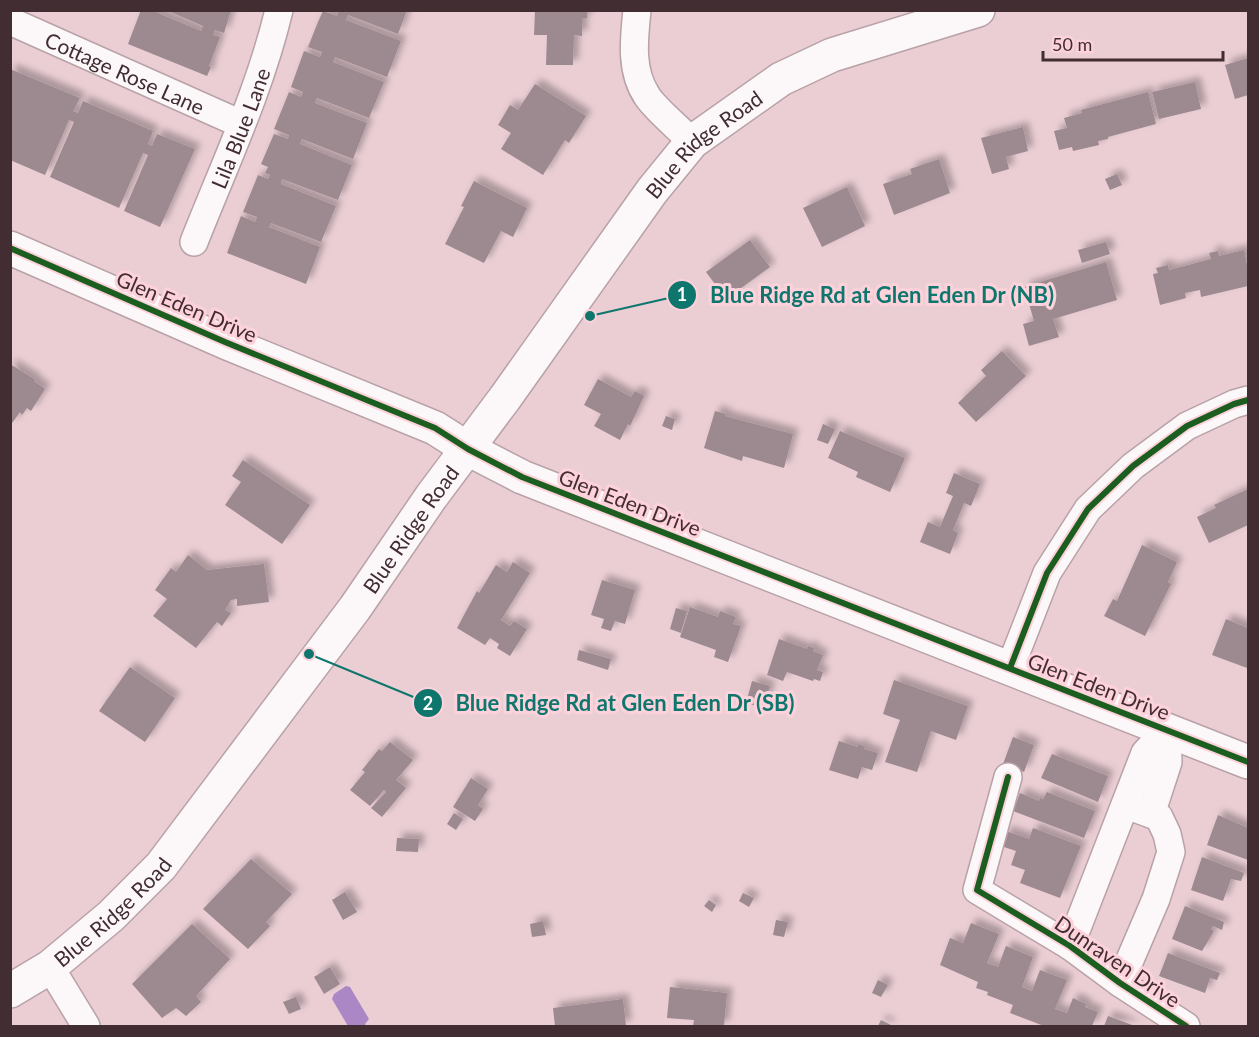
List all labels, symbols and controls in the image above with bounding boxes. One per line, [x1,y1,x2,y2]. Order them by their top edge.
scale bar [1043,24,1223,62]
street label: Cottage Rose Lane [42,26,209,119]
text: 50 m [1052,33,1092,55]
street label: Lila Blue Lane [205,64,274,192]
street label: Blue Ridge Road [639,84,766,203]
street label: Glen Eden Drive [113,265,261,347]
callout: Blue Ridge Rd at Glen Eden Dr (NB) [667,275,1066,315]
text: Blue Ridge Rd at Glen Eden Dr (NB) [710,281,1054,308]
text: 1 [677,283,687,305]
street label: Blue Ridge Road [357,460,463,598]
street label: Glen Eden Drive [555,463,705,541]
street label: Glen Eden Drive [1024,647,1174,725]
callout: Blue Ridge Rd at Glen Eden Dr (SB) [413,683,807,723]
text: Blue Ridge Rd at Glen Eden Dr (SB) [455,689,795,716]
text: 2 [423,692,433,714]
street label: Blue Ridge Road [48,852,176,971]
street label: Dunraven Drive [1051,910,1185,1012]

